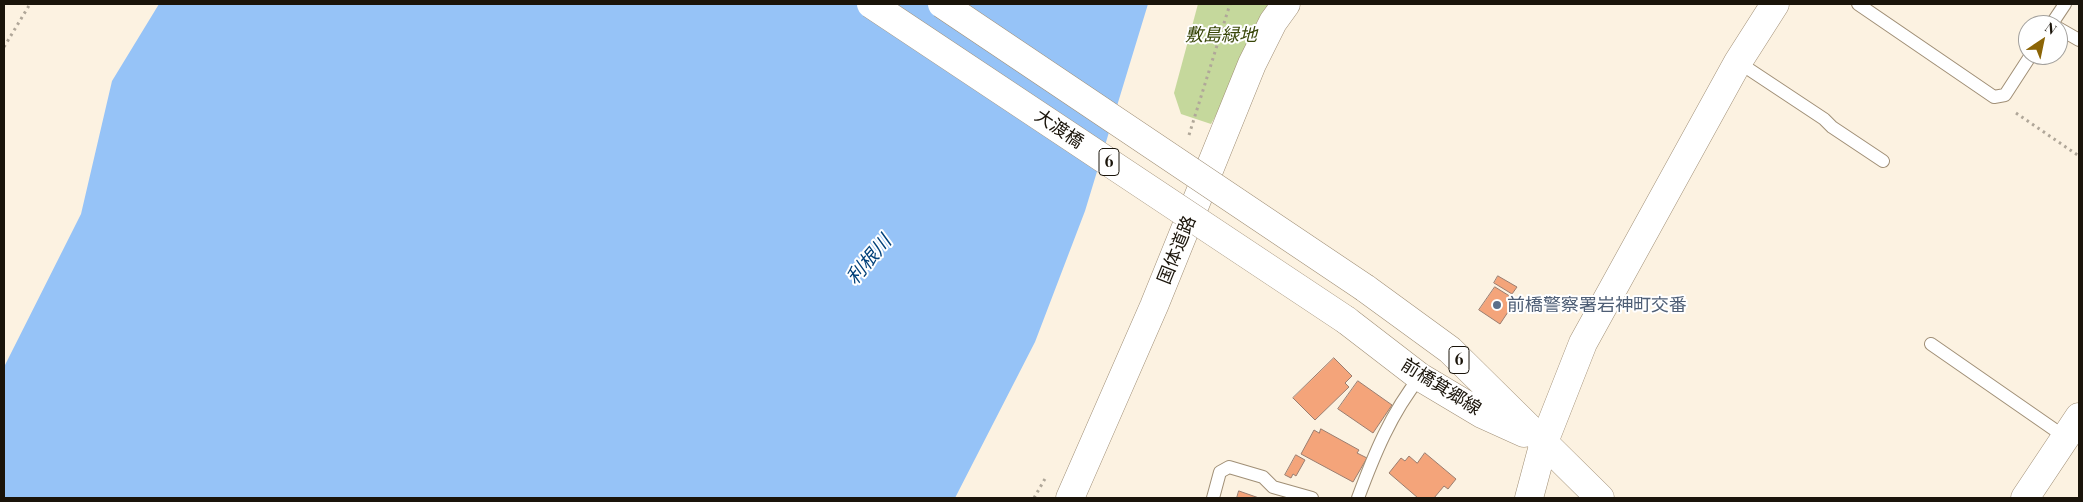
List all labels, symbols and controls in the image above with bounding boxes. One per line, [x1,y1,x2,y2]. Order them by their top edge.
north arrow [2018,15,2068,65]
text: N [2042,17,2061,39]
park label: 敷島緑地 [1185,24,1257,46]
street label: 大渡橋 [1031,105,1087,153]
road number: 6 [1099,148,1119,176]
street label: 国体道路 [1154,213,1200,287]
water label: 利根川 [842,231,896,289]
place label: 前橋警察署岩神町交番 [1507,294,1687,316]
marker: 前橋警察署岩神町交番 [1491,299,1503,311]
road number: 6 [1449,346,1469,374]
street label: 前橋箕郷線 [1397,354,1485,420]

